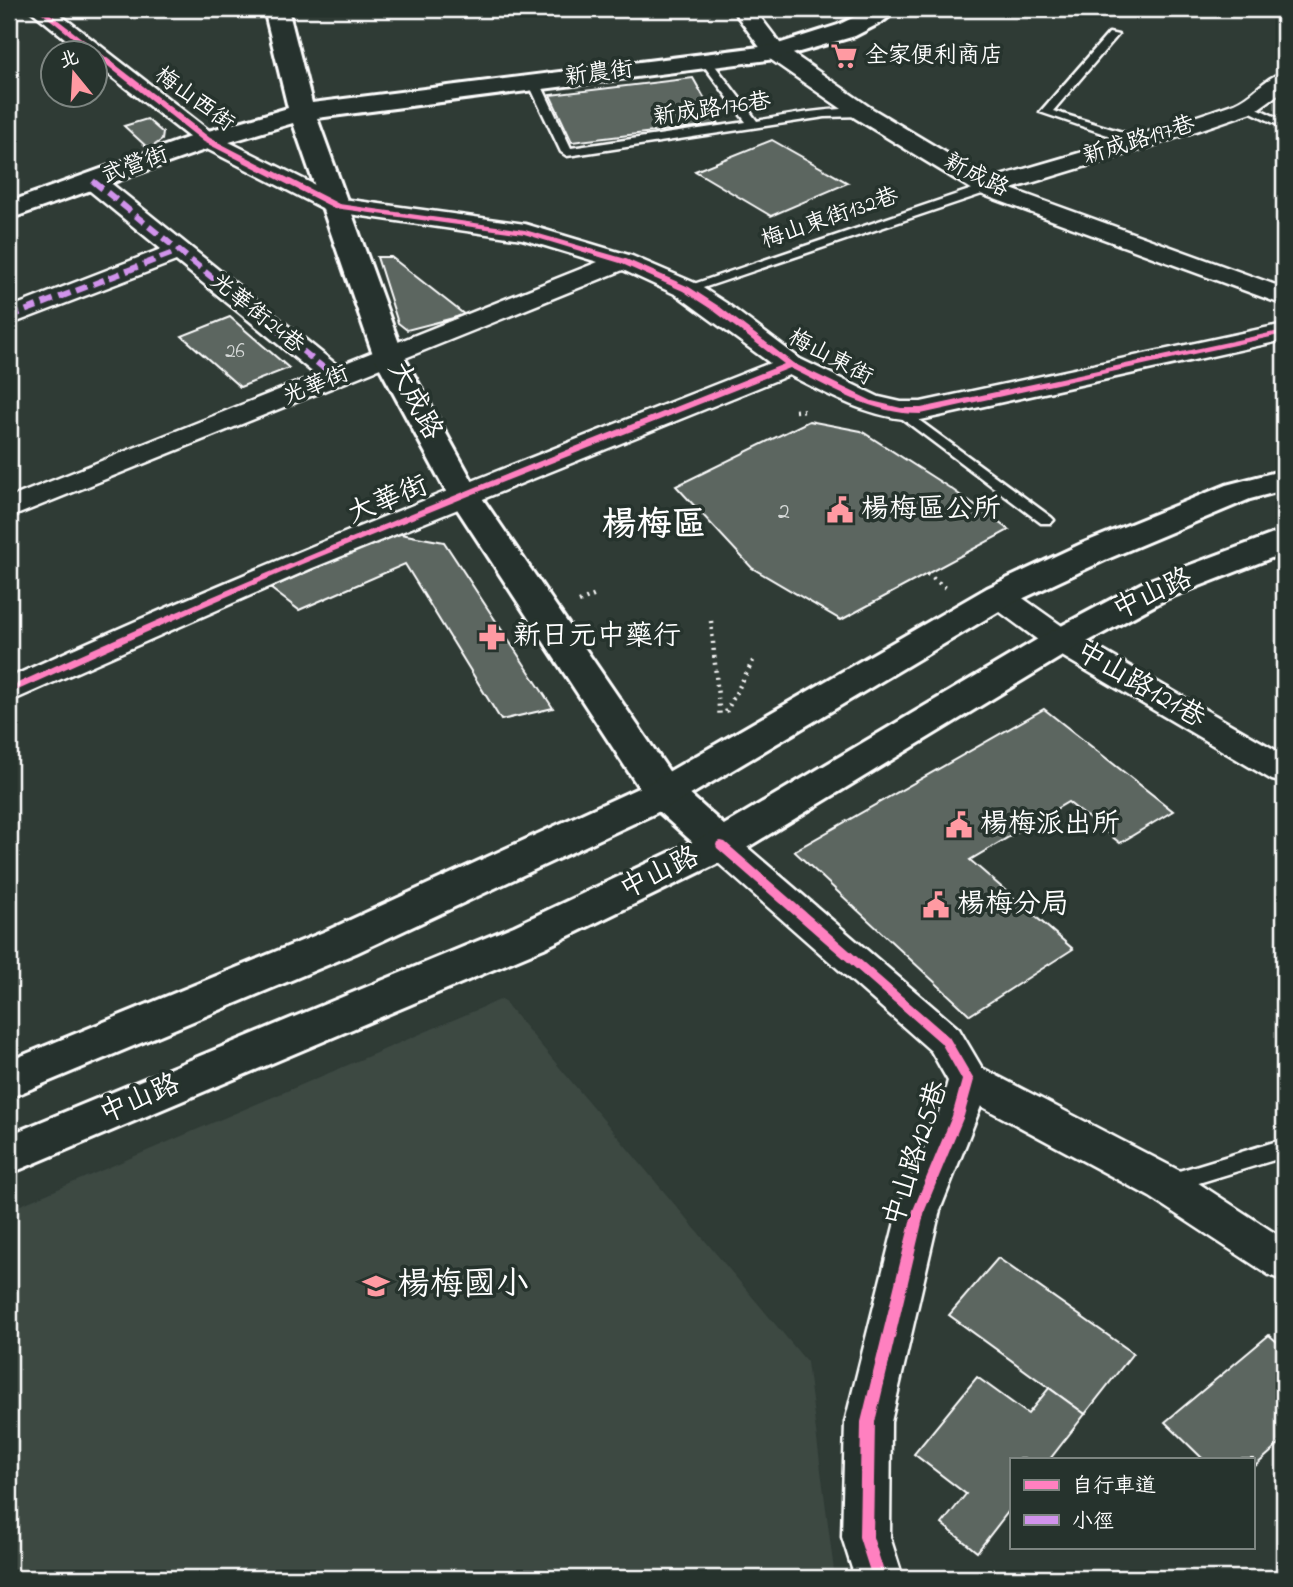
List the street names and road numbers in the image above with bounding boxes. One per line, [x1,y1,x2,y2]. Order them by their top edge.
street label: 新農街 [563,53,635,95]
street label: 梅山西街 [147,60,241,140]
street label: 新成路176巷 [651,85,774,135]
street label: 新成路197巷 [1079,108,1200,174]
street label: 武營街 [97,139,173,193]
street label: 新成路 [938,146,1014,206]
street label: 梅山東街132巷 [757,180,904,258]
street label: 光華街24巷 [203,266,312,363]
street label: 梅山東街 [782,322,878,394]
street label: 大成路 [376,354,452,448]
street label: 光華街 [278,358,354,414]
street label: 大華街 [341,466,435,536]
street label: 中山路 [1106,559,1200,631]
street label: 中山路121巷 [1068,632,1213,740]
street label: 中山路 [613,837,707,911]
street label: 中山路 [93,1065,187,1135]
street label: 中山路125巷 [874,1075,960,1232]

